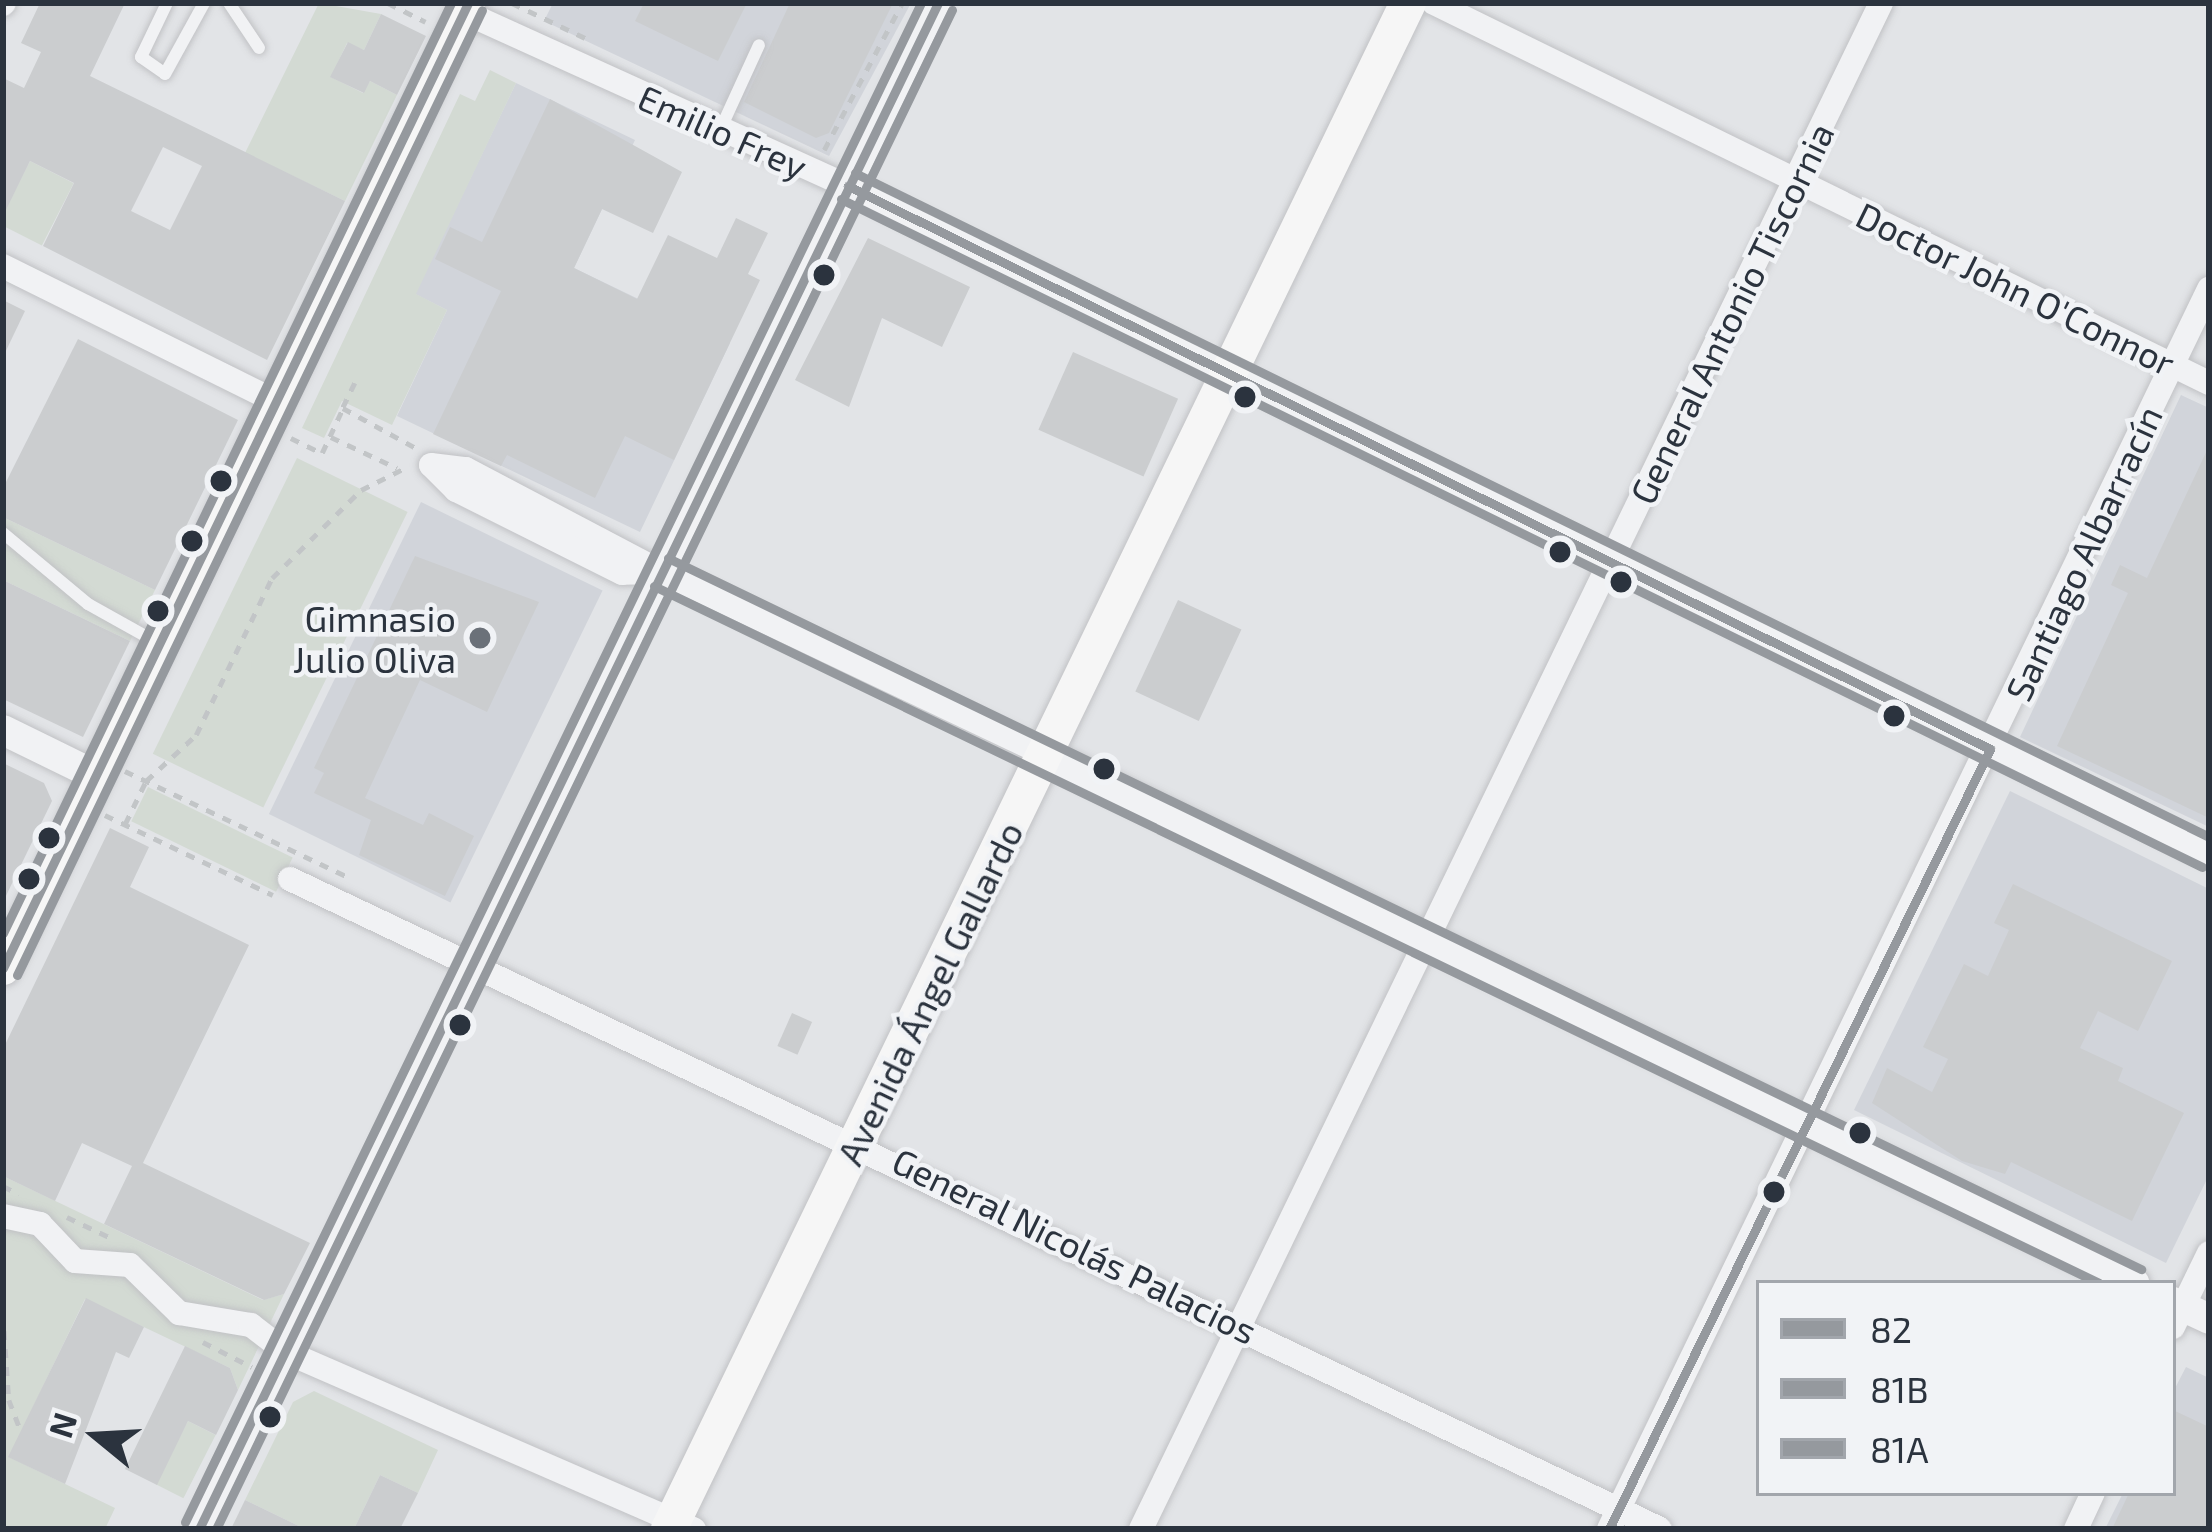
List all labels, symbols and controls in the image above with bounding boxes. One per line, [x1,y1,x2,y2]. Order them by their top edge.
street label: Emilio Frey [632,75,814,187]
street label: General Antonio Tiscornia [1619,114,1843,512]
street label: Doctor John O'Connor [1849,192,2183,384]
unlabelled marker [813,264,835,286]
unlabelled marker [1234,386,1256,408]
street label: Santiago Albarracín [1996,398,2170,708]
unlabelled marker [210,470,232,492]
unlabelled marker [181,530,203,552]
unlabelled marker [1549,541,1571,563]
unlabelled marker [1610,571,1632,593]
place label: Gimnasio Julio Oliva [293,595,456,680]
unlabelled marker [147,600,169,622]
marker: Gimnasio Julio Oliva [467,625,493,651]
unlabelled marker [1883,705,1905,727]
unlabelled marker [1093,758,1115,780]
street label: Avenida Ángel Gallardo [827,814,1031,1172]
unlabelled marker [38,827,60,849]
unlabelled marker [18,868,40,890]
unlabelled marker [449,1014,471,1036]
unlabelled marker [1849,1122,1871,1144]
street label: General Nicolás Palacios [886,1138,1264,1352]
unlabelled marker [1763,1181,1785,1203]
legend [1756,1280,2176,1496]
text: 82 [1870,1307,1912,1350]
text: 81B [1870,1367,1929,1410]
north arrow [36,1376,156,1496]
unlabelled marker [259,1406,281,1428]
text: N [39,1407,84,1442]
text: 81A [1870,1427,1929,1470]

